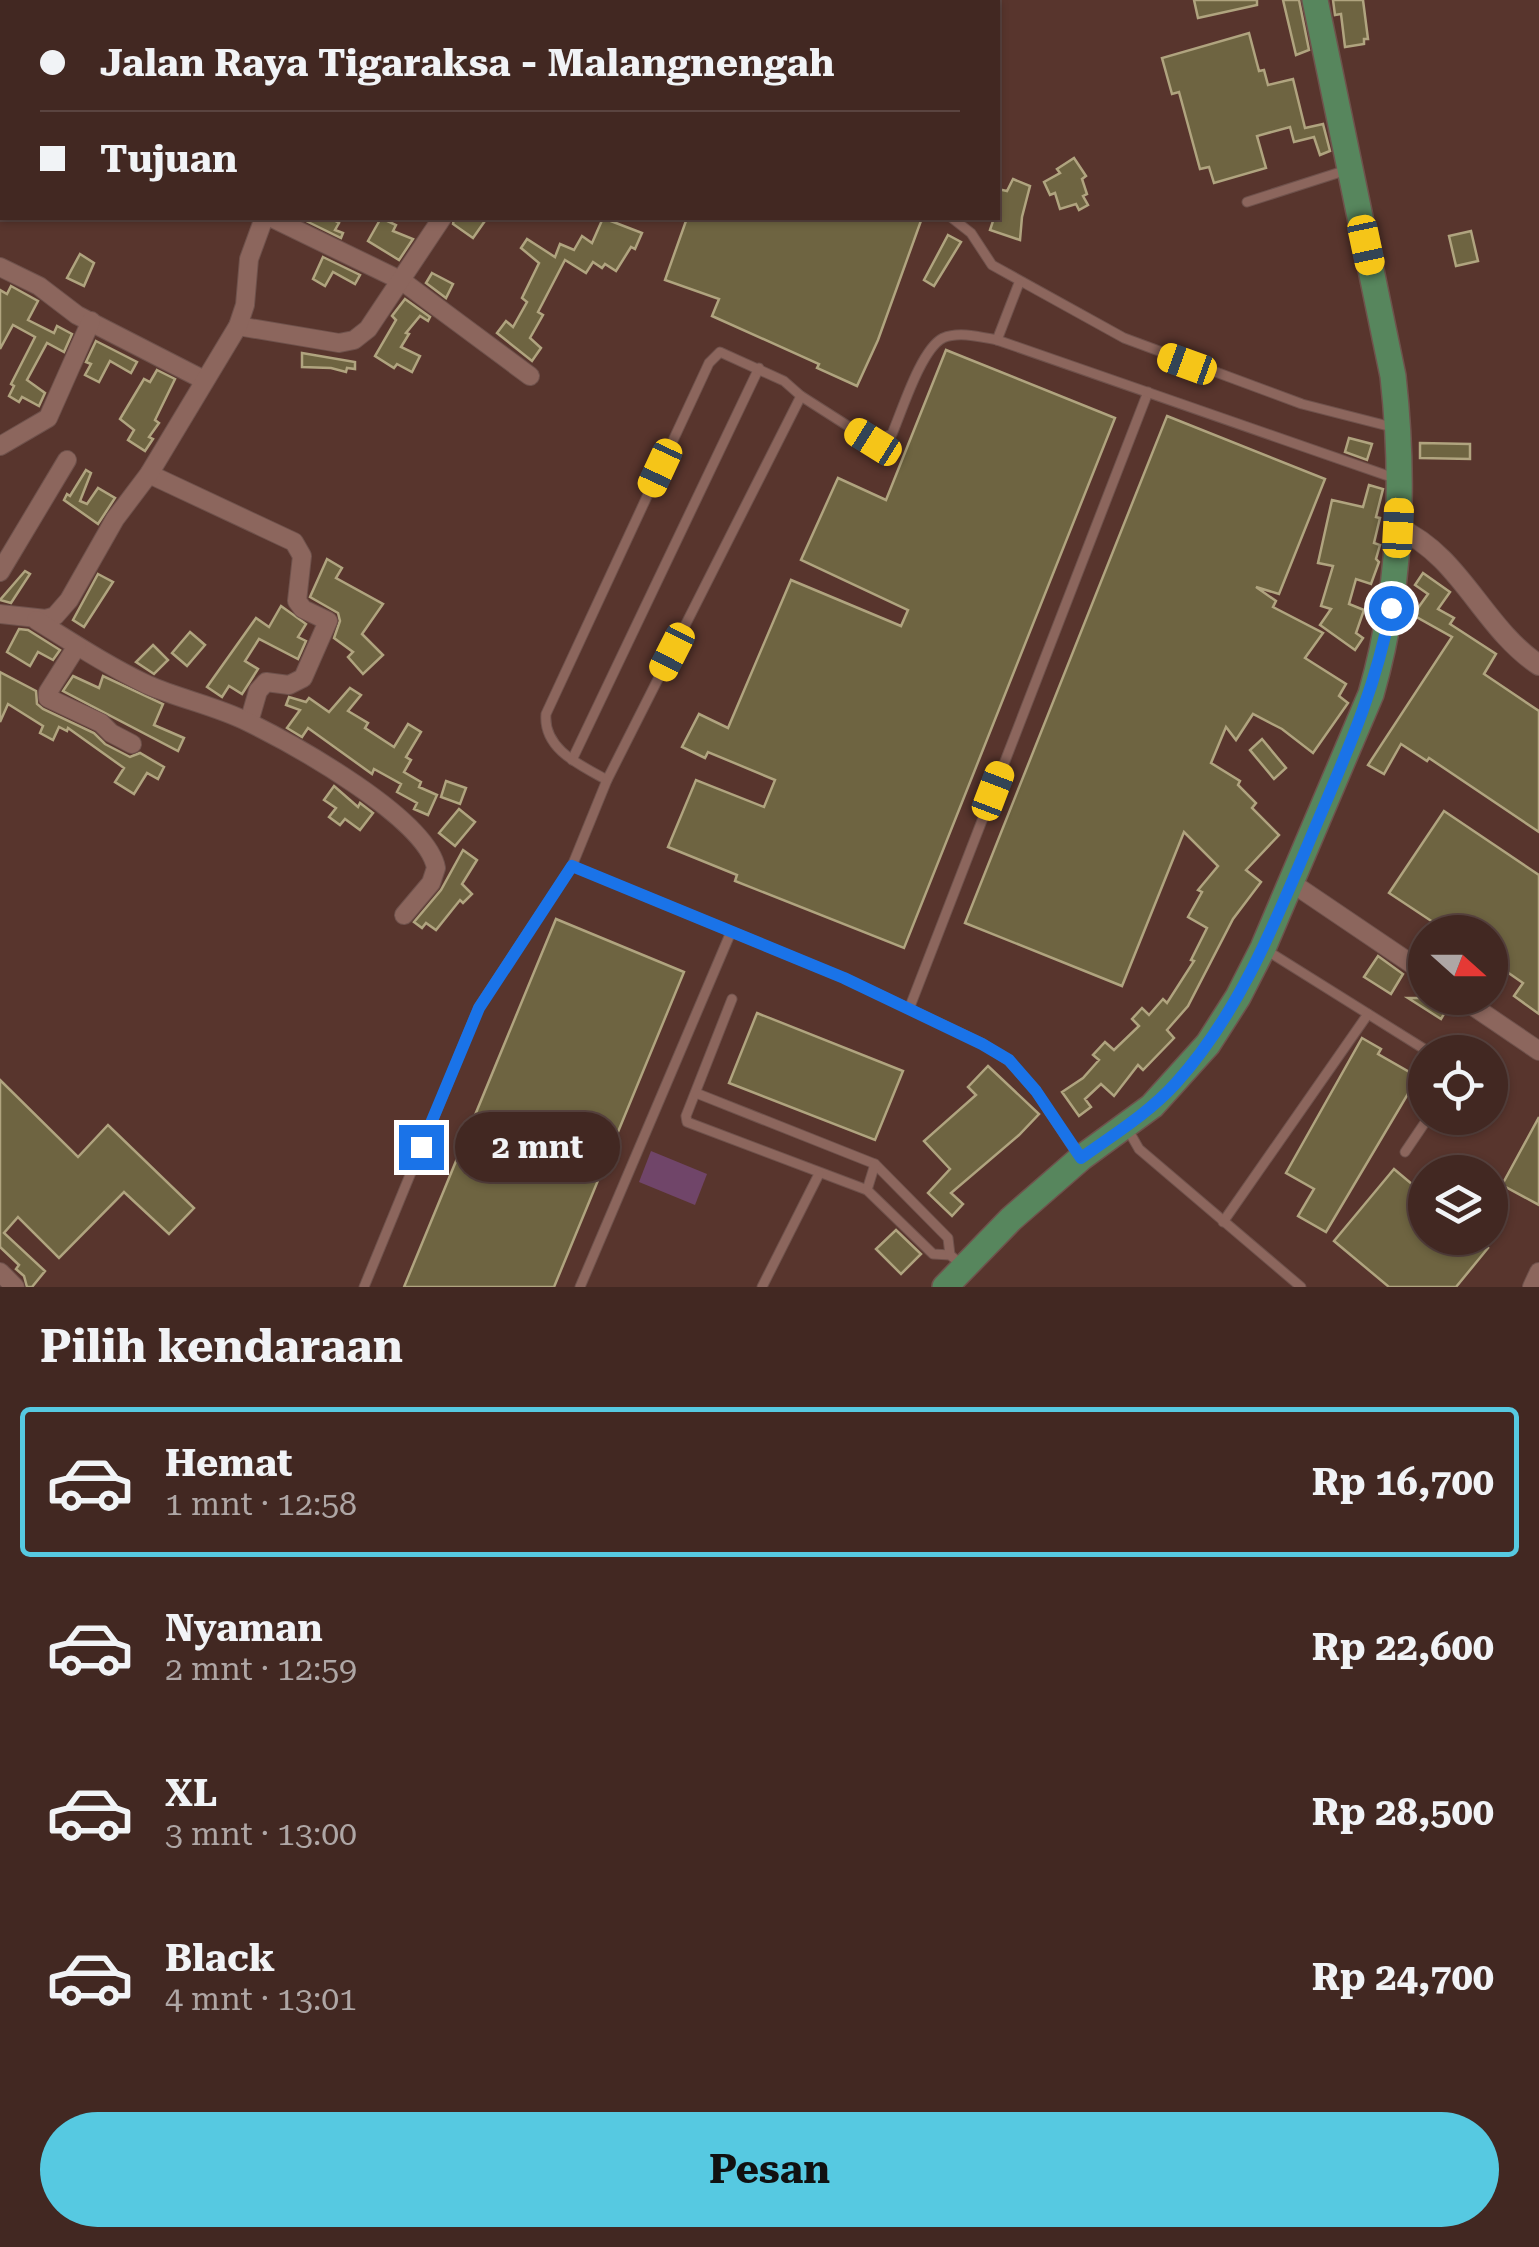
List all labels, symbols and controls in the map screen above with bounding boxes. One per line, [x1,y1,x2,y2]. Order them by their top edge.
text: Jalan Raya Tigaraksa - Malangnengah [100,41,834,85]
text: Tujuan [100,137,238,181]
car [1345,213,1387,277]
car [1154,340,1220,388]
car [840,413,906,471]
car [634,434,686,502]
car [1381,497,1415,559]
route start [1369,586,1414,631]
car [645,618,699,686]
car [968,758,1018,824]
north arrow [1408,915,1508,1015]
map controls [1408,915,1508,1255]
button: locate [1408,1035,1508,1135]
callout: 2 mnt [456,1112,621,1182]
route end [399,1125,444,1170]
text: 2 mnt [492,1128,583,1166]
button: layers [1408,1155,1508,1255]
text: Pilih kendaraan [40,1320,403,1373]
icon: car [45,1437,135,1527]
text: Hemat [165,1441,293,1485]
text: Rp 16,700 [1312,1460,1494,1504]
text: 1 mnt · 12:58 [165,1485,357,1523]
icon: car [45,1602,135,1692]
text: Nyaman [165,1606,323,1650]
text: Rp 22,600 [1312,1625,1494,1669]
text: 2 mnt · 12:59 [165,1650,357,1688]
icon: car [45,1767,135,1857]
text: XL [165,1771,217,1815]
text: Rp 28,500 [1312,1790,1494,1834]
text: 3 mnt · 13:00 [165,1815,357,1853]
icon: car [45,1932,135,2022]
text: Black [165,1936,275,1980]
text: Rp 24,700 [1312,1955,1494,1999]
text: 4 mnt · 13:01 [165,1980,357,2018]
button: Pesan [40,2112,1499,2227]

